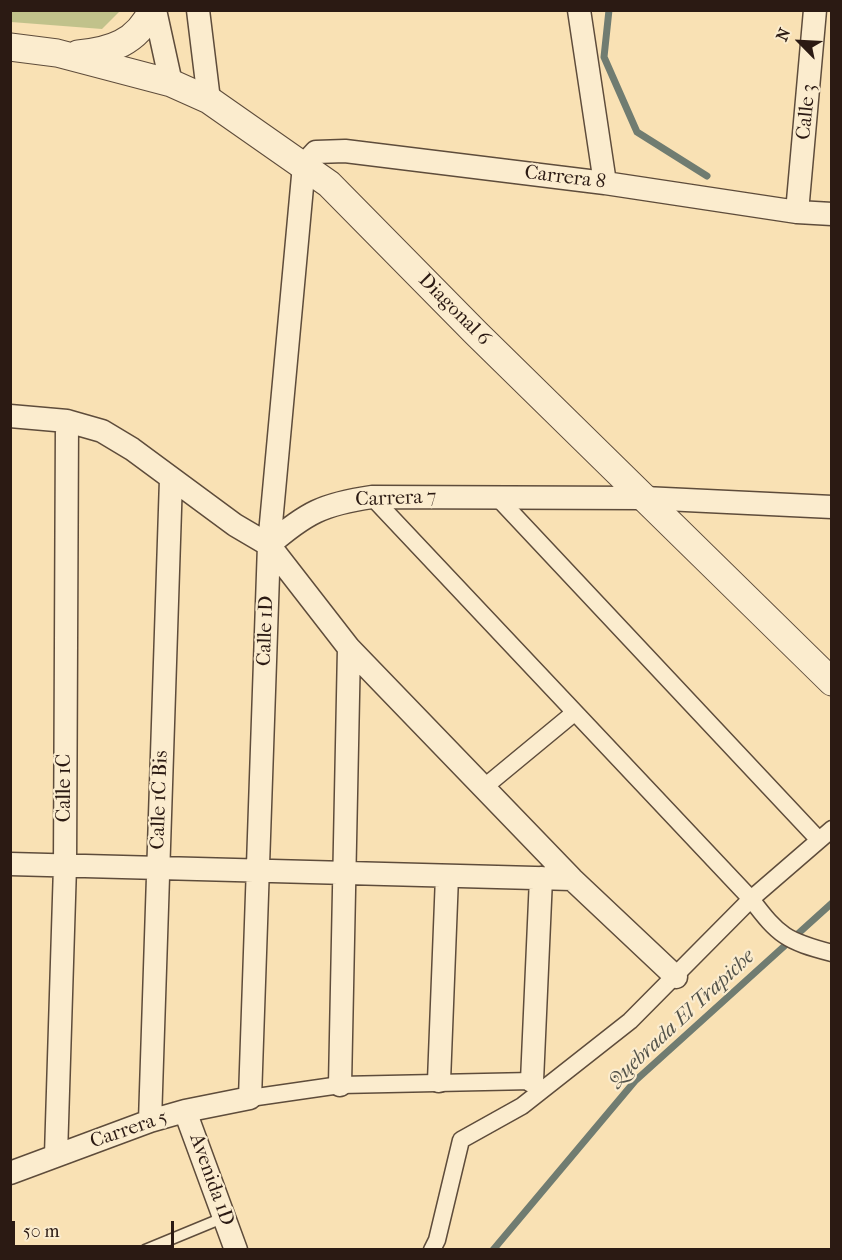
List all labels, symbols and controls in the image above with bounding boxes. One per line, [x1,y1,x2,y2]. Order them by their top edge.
north arrow [770,12,830,72]
text: N [772,25,794,44]
street label: Calle 3 [792,83,822,141]
street label: Carrera 8 [523,161,607,195]
street label: Diagonal 6 [413,269,495,351]
street label: Carrera 7 [355,486,437,512]
street label: Calle 1D [253,595,279,667]
street label: Calle 1C Bis [146,750,174,850]
street label: Calle 1C [53,754,77,822]
water label: Quebrada El Trapiche [604,945,760,1093]
street label: Carrera 5 [87,1106,171,1154]
street label: Avenida 1D [183,1131,239,1229]
scale bar [15,1209,177,1247]
text: 50 m [23,1221,59,1242]

